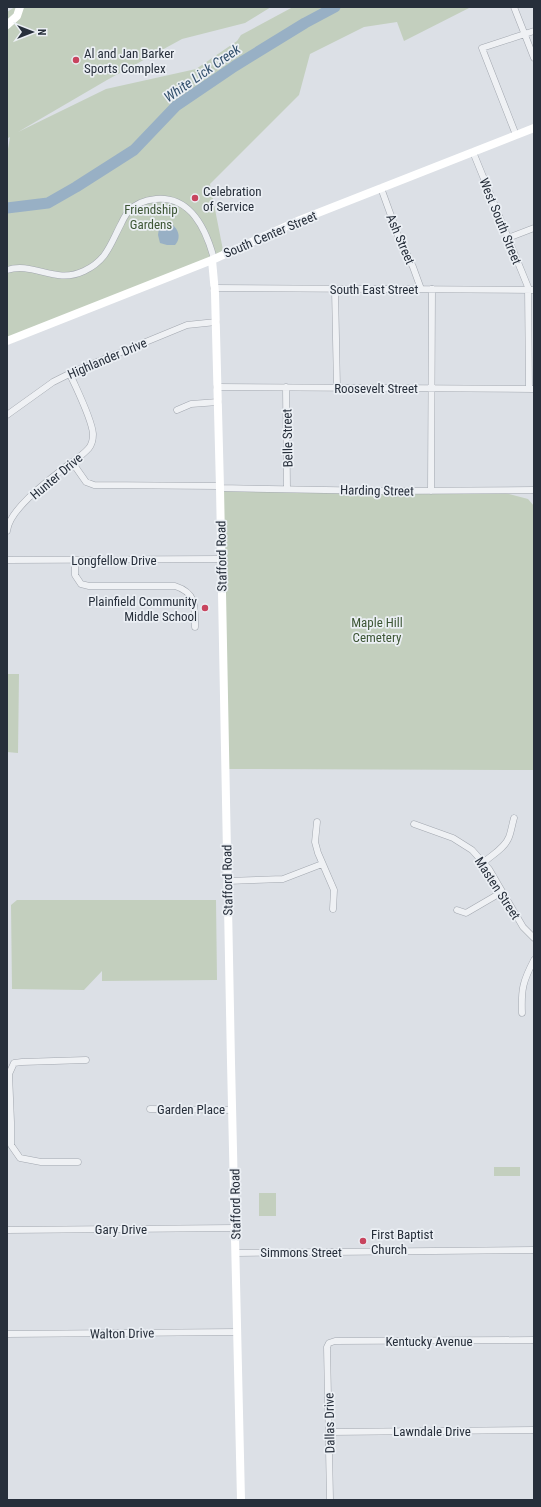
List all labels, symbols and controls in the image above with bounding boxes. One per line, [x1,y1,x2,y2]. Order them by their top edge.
north arrow [12,12,52,52]
text: N [35,29,48,36]
water label: White Lick Creek [161,40,244,105]
place label: Al and Jan Barker Sports Complex [84,46,174,76]
marker: Al and Jan Barker Sports Complex [71,55,81,65]
street label: West South Street [476,176,525,267]
place label: Celebration of Service [203,184,262,214]
marker: Celebration of Service [190,193,200,203]
park label: Friendship Gardens [124,202,178,232]
street label: South Center Street [221,208,319,261]
street label: Ash Street [383,212,418,267]
street label: South East Street [330,282,418,297]
street label: Highlander Drive [65,335,149,382]
street label: Roosevelt Street [334,381,418,396]
street label: Belle Street [279,408,296,467]
street label: Hunter Drive [27,450,85,503]
street label: Harding Street [340,482,414,499]
street label: Stafford Road [213,520,230,592]
street label: Longfellow Drive [71,553,157,568]
place label: Plainfield Community Middle School [88,594,198,624]
marker: Plainfield Community Middle School [200,603,210,613]
park label: Maple Hill Cemetery [351,615,403,645]
street label: Stafford Road [219,844,236,916]
street label: Masten Street [472,854,523,923]
street label: Garden Place [157,1102,225,1117]
street label: Stafford Road [227,1168,244,1240]
street label: Gary Drive [95,1222,147,1237]
place label: First Baptist Church [371,1227,433,1257]
marker: First Baptist Church [358,1236,368,1246]
street label: Simmons Street [260,1245,342,1260]
street label: Walton Drive [90,1325,154,1342]
street label: Kentucky Avenue [385,1334,473,1349]
street label: Dallas Drive [321,1393,338,1453]
street label: Lawndale Drive [393,1424,471,1439]

